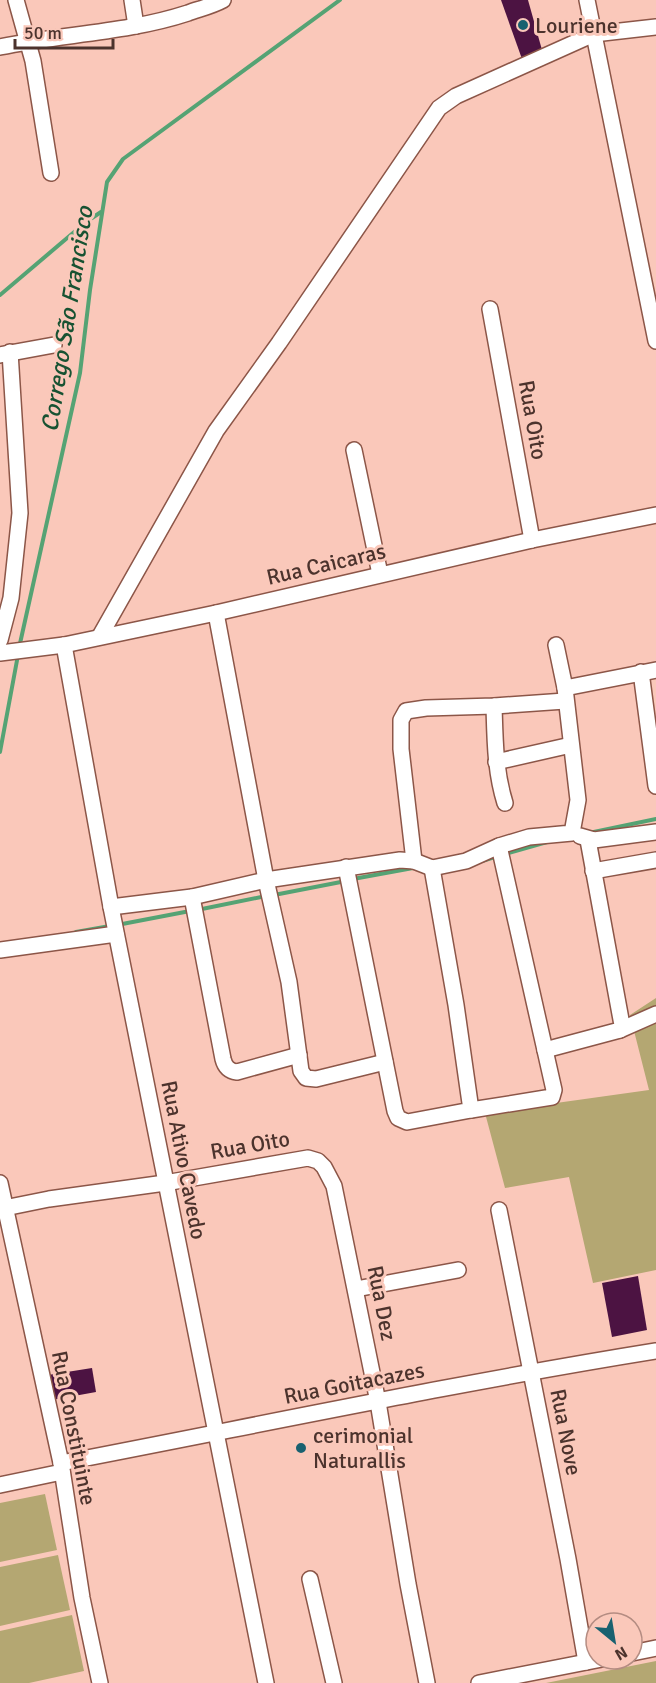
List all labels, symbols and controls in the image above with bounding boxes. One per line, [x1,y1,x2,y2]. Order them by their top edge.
scale bar [15,12,112,50]
place label: Louriene [535,12,618,39]
marker: Louriene [516,18,530,32]
text: 50 m [24,22,62,44]
water label: Corrego São Francisco [34,203,100,434]
street label: Rua Oito [513,378,553,462]
street label: Rua Caicaras [264,537,388,591]
street label: Rua Ativo Cavedo [155,1078,213,1242]
street label: Rua Oito [208,1125,292,1165]
street label: Rua Dez [362,1263,403,1343]
street label: Rua Constituinte [46,1348,102,1508]
street label: Rua Goitacazes [281,1356,427,1410]
street label: Rua Nove [544,1386,588,1478]
place label: cerimonial Naturallis [313,1422,413,1474]
marker: cerimonial Naturallis [294,1441,308,1455]
north arrow [584,1611,644,1671]
text: N [611,1642,631,1665]

